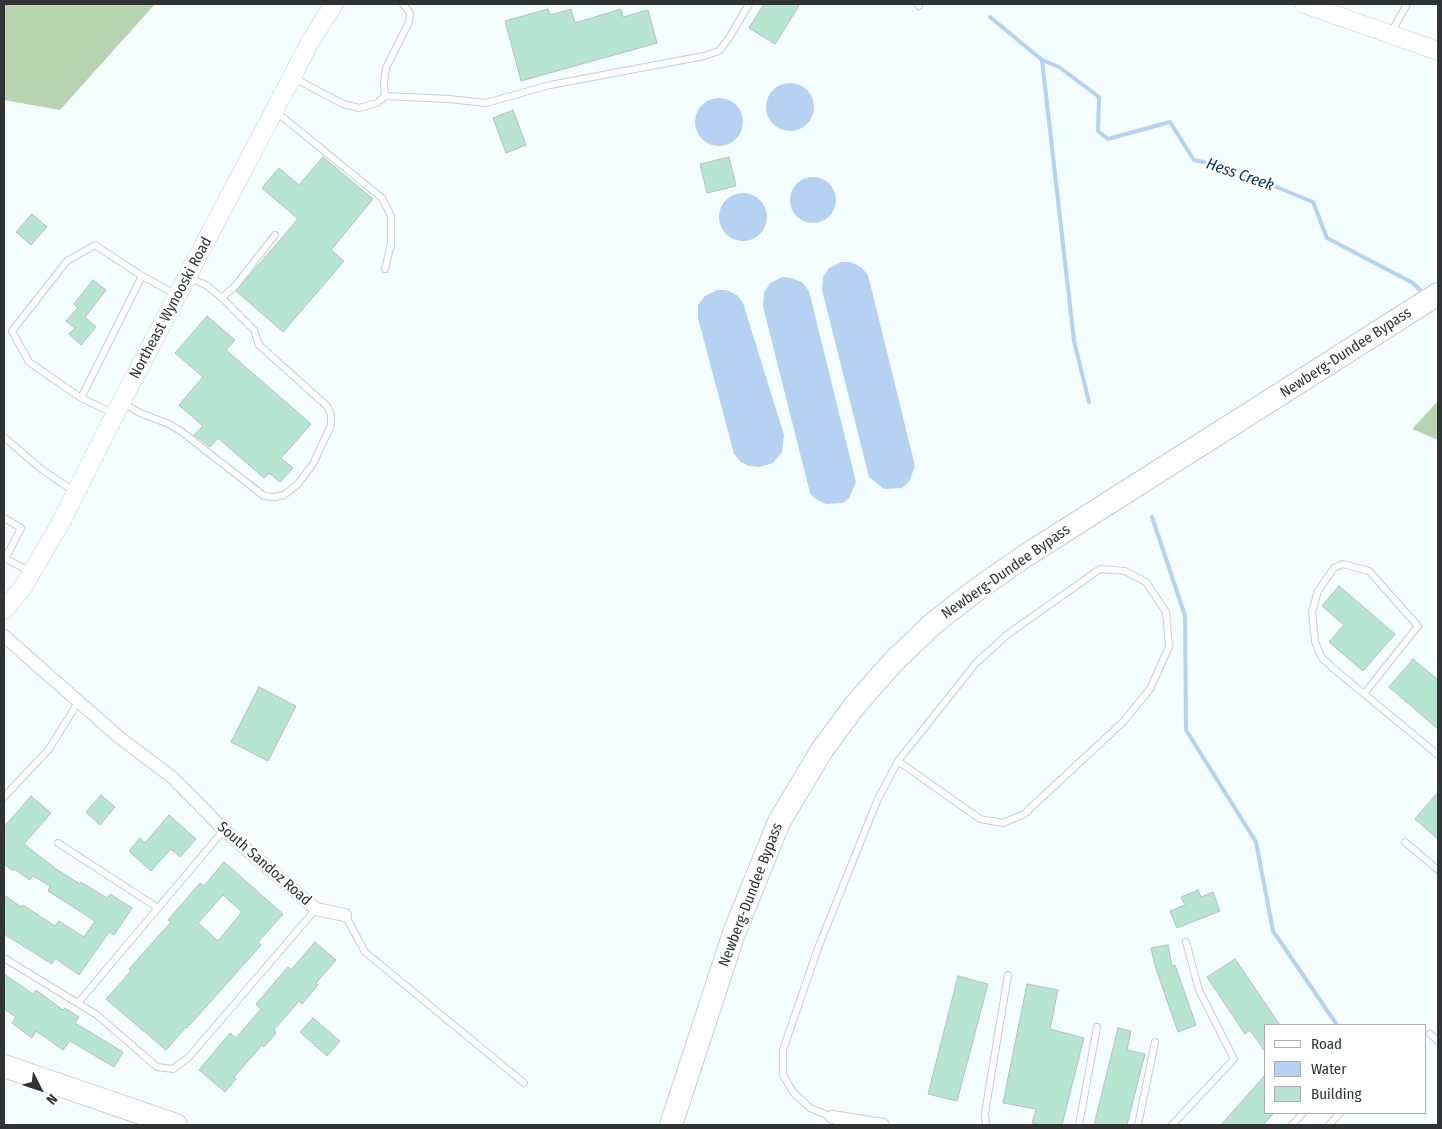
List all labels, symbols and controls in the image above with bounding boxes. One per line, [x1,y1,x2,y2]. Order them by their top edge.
water label: Hess Creek [1204,154,1276,196]
street label: Northeast Wynooski Road [126,234,216,382]
street label: Newberg-Dundee Bypass [1277,304,1415,402]
street label: Newberg-Dundee Bypass [938,521,1074,623]
street label: South Sandoz Road [213,818,315,910]
street label: Newberg-Dundee Bypass [715,821,787,969]
legend [1264,1024,1427,1114]
text: Road [1311,1035,1342,1053]
text: Water [1311,1060,1346,1078]
north arrow [15,1064,65,1114]
text: Building [1311,1085,1362,1103]
text: N [43,1090,61,1108]

